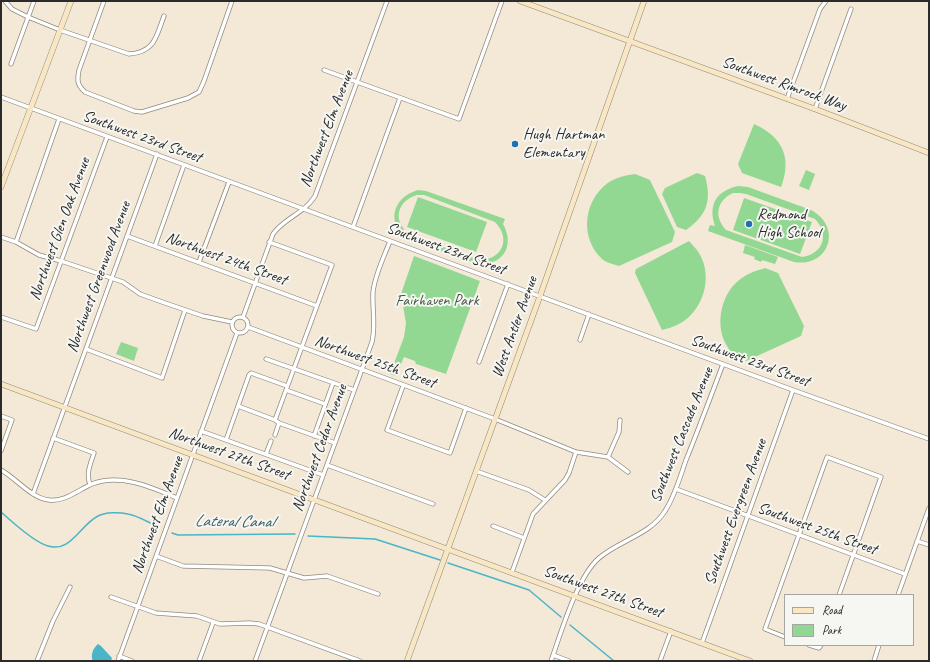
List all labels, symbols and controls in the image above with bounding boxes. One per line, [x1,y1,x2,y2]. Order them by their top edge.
street label: Southwest Rimrock Way [719,53,849,115]
street label: Northwest Elm Avenue [296,68,358,190]
street label: Southwest 23rd Street [80,107,204,167]
place label: Hugh Hartman Elementary [523,125,604,163]
marker: Hugh Hartman Elementary [510,139,520,149]
street label: Northwest Glen Oak Avenue [25,155,95,303]
street label: Northwest Greenwood Avenue [63,199,135,355]
place label: Redmond High School [757,205,820,243]
street label: Southwest 23rd Street [384,219,508,279]
marker: Redmond High School [744,219,754,229]
street label: Northwest 24th Street [163,228,289,290]
street label: West Antler Avenue [488,274,542,380]
park label: Fairhaven Park [395,291,479,311]
street label: Northwest 25th Street [312,331,438,393]
street label: Southwest 23rd Street [688,331,812,391]
street label: Southwest Cascade Avenue [646,365,718,505]
street label: Northwest Cedar Avenue [288,382,352,514]
street label: Northwest 27th Street [166,423,292,485]
street label: Southwest Evergreen Avenue [701,436,771,588]
street label: Northwest Elm Avenue [128,454,188,576]
street label: Southwest 25th Street [755,499,879,559]
water label: Lateral Canal [194,511,274,533]
street label: Southwest 27th Street [541,562,665,622]
legend [784,594,914,646]
text: Road [822,602,842,618]
text: Park [822,622,841,638]

